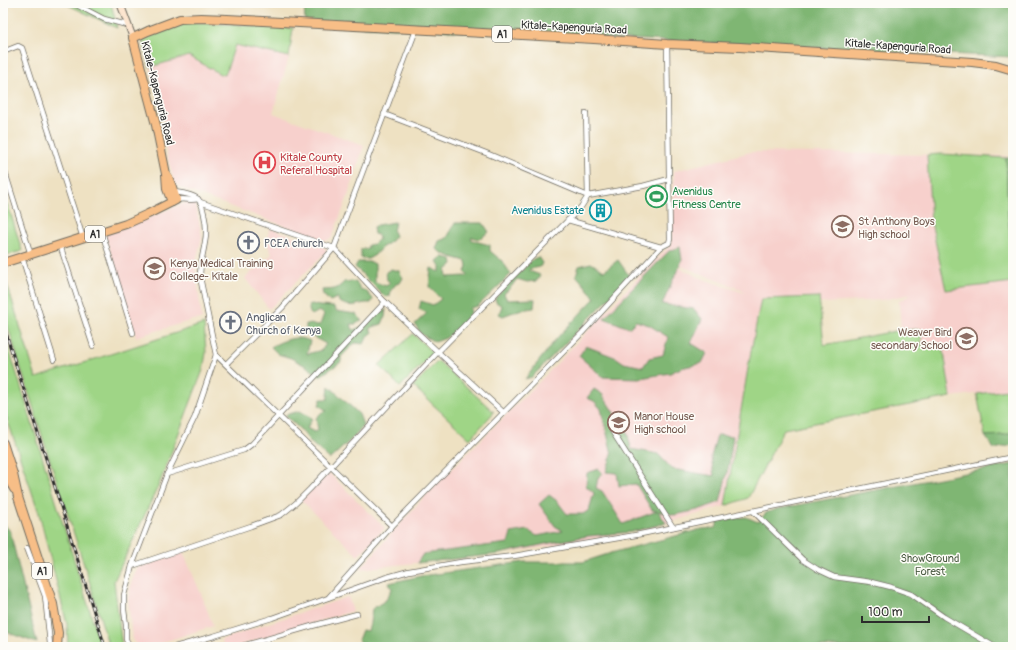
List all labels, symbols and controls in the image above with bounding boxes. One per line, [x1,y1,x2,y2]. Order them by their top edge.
street label: Kitale-Kapenguria Road [520,18,627,37]
road number: A1 [492,26,512,42]
street label: Kitale-Kapenguria Road [844,36,952,57]
street label: Kitale-Kapenguria Road [138,40,177,146]
hospital icon: Kitale County Referal Hospital [251,150,277,176]
place label: Kitale County Referal Hospital [280,151,352,177]
sports icon: Avenidus Fitness Centre [644,184,670,210]
place label: Avenidus Fitness Centre [672,185,741,211]
building icon: Avenidus Estate [587,197,613,223]
place label: Avenidus Estate [511,204,585,217]
school or university icon: St Anthony Boys High school [829,214,855,240]
place label: St Anthony Boys High school [858,215,935,241]
road number: A1 [85,226,105,242]
church icon: PCEA church [235,230,261,256]
place label: PCEA church [264,237,323,250]
school or university icon: Kenya Medical Training College- Kitale [142,256,168,282]
place label: Kenya Medical Training College- Kitale [170,257,273,283]
church icon: Anglican Church of Kenya [218,310,244,336]
place label: Anglican Church of Kenya [246,311,321,337]
school or university icon: Weaver Bird secondary School [954,325,980,351]
place label: Weaver Bird secondary School [871,326,952,352]
school or university icon: Manor House High school [606,409,632,435]
place label: Manor House High school [634,410,695,436]
park label: ShowGround Forest [901,552,959,578]
road number: A1 [32,563,52,579]
scale bar [862,598,929,624]
text: 100 m [868,605,903,620]

